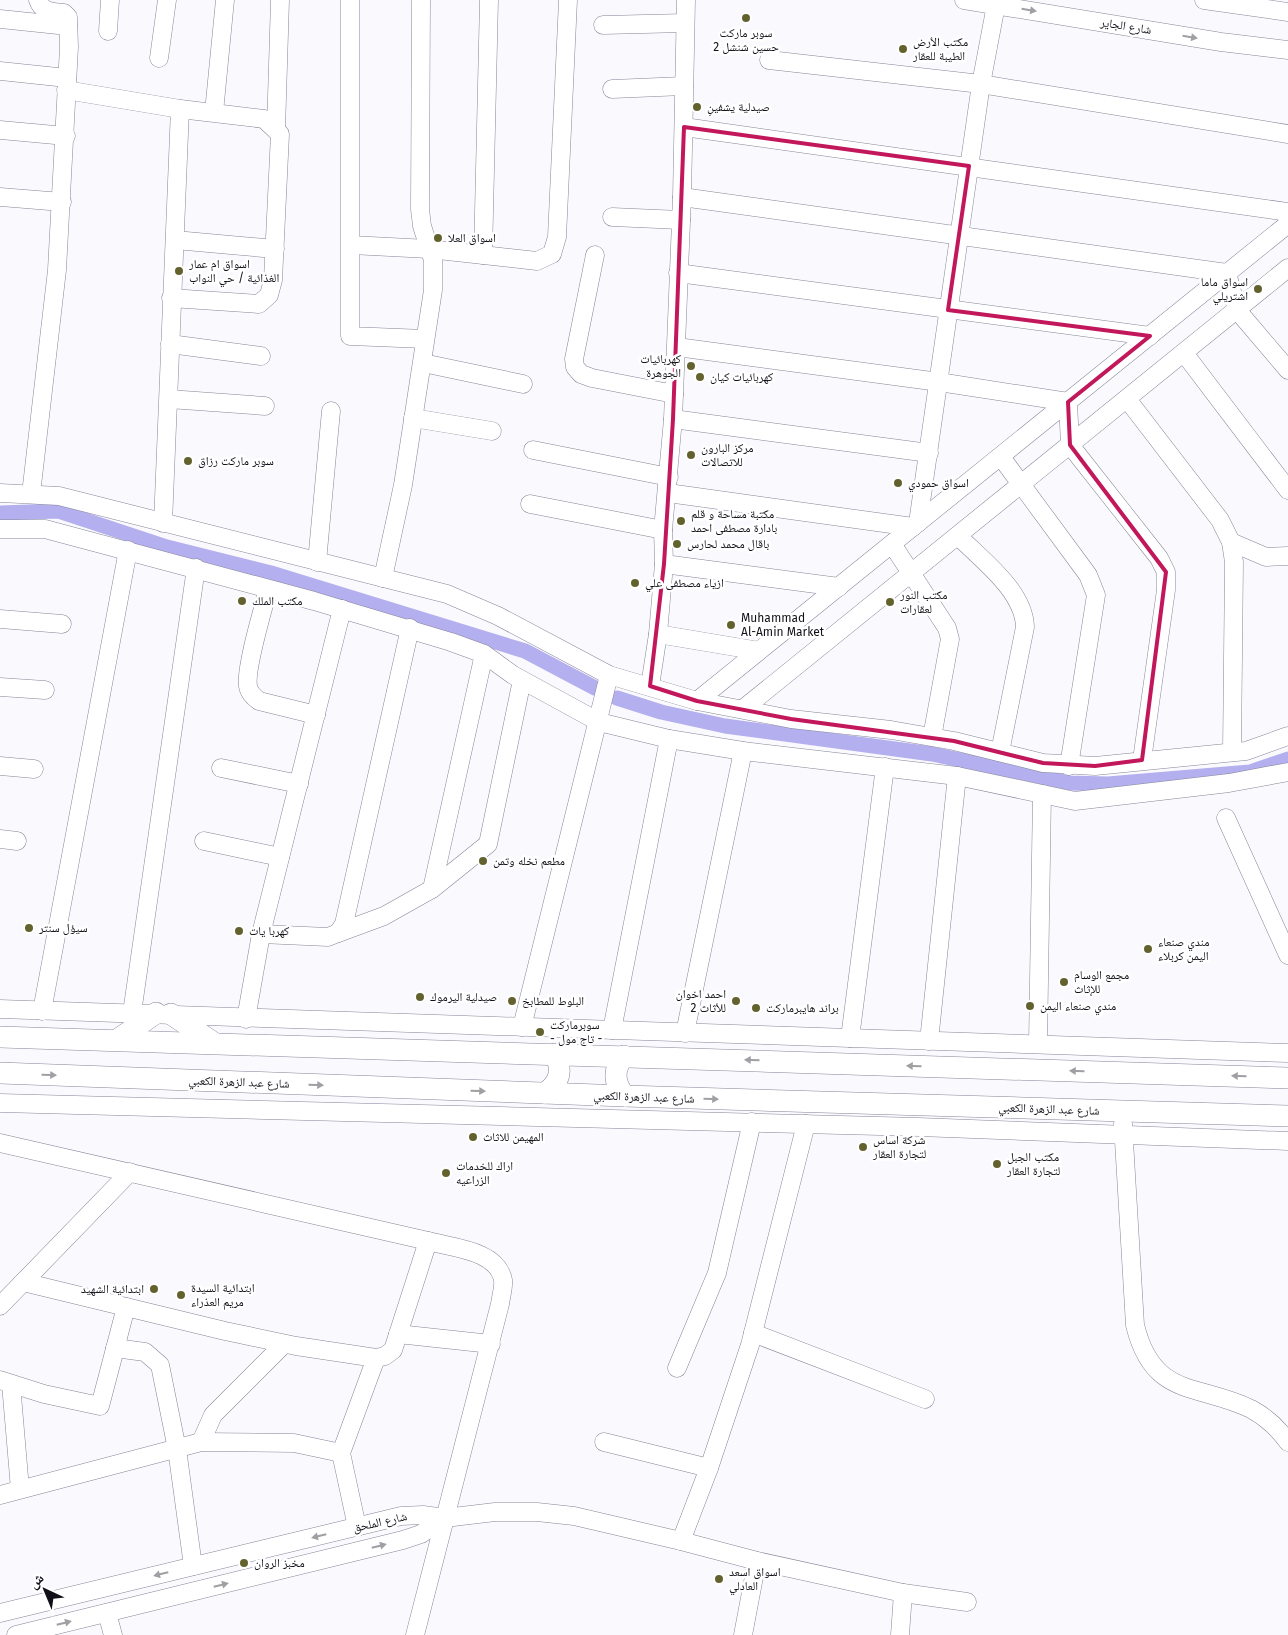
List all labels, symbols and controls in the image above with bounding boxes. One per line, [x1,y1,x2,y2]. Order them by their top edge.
one-way arrow [1022,7,1038,15]
marker: سوبر ماركت حسين شنشل 2 [740,12,752,24]
street label: شارع الجاير [1098,15,1153,38]
place label: سوبر ماركت حسين شنشل 2 [713,26,779,54]
one-way arrow [1182,33,1198,41]
place label: مكتب الأرض الطيبة للعقار [912,35,968,63]
marker: مكتب الأرض الطيبة للعقار [897,43,909,55]
place label: صيدلية يشفينِ [707,100,770,116]
marker: صيدلية يشفينِ [691,101,703,113]
place label: اسواق العلا [448,231,496,245]
marker: اسواق العلا [432,232,444,244]
place label: اسواق ام عمار الغذائية / حي النواب [188,257,279,288]
marker: اسواق ام عمار الغذائية / حي النواب [173,265,185,277]
place label: اسواق ماما اشتريلي [1201,275,1248,306]
marker: اسواق ماما اشتريلي [1252,283,1264,295]
place label: كهربائيات الجوهرة [640,352,681,380]
marker: كهربائيات الجوهرة [685,360,697,372]
place label: كهربائيات كيان [710,370,773,384]
marker: كهربائيات كيان [694,371,706,383]
place label: مركز البارون للاتصالات [701,441,754,469]
marker: مركز البارون للاتصالات [685,449,697,461]
place label: سوبر ماركت رزاق [198,454,274,468]
marker: سوبر ماركت رزاق [182,455,194,467]
place label: اسواق حمودي [908,476,969,493]
marker: اسواق حمودي [892,477,904,489]
place label: مكتبة مساحة و قلم بادارة مصطفى احمد [691,507,777,535]
marker: مكتبة مساحة و قلم بادارة مصطفى احمد [675,515,687,527]
place label: باقال محمد لحارس [687,537,769,551]
marker: باقال محمد لحارس [671,538,683,550]
place label: ازياء مصطفى علي [645,576,724,593]
marker: ازياء مصطفى علي [629,577,641,589]
place label: مكتب النور لعقارات [899,588,947,616]
place label: مكتب الملك [252,594,302,608]
marker: مكتب الملك [236,595,248,607]
marker: مكتب النور لعقارات [884,596,896,608]
place label: Muhammad Al-Amin Market [741,611,825,639]
marker: Muhammad Al-Amin Market [725,619,737,631]
place label: مطعم نخله وتمن [493,854,565,869]
marker: مطعم نخله وتمن [477,855,489,867]
place label: سيؤل سنتر [38,921,88,935]
marker: سيؤل سنتر [23,922,35,934]
place label: كهربا يات [249,924,289,938]
marker: كهربا يات [233,925,245,937]
place label: مندي صنعاء اليمن كربلاء [1158,935,1209,963]
marker: مندي صنعاء اليمن كربلاء [1142,943,1154,955]
place label: مجمع الوسام للإثاث [1074,968,1129,996]
marker: مجمع الوسام للإثاث [1058,976,1070,988]
place label: احمد اخوان 2 للأثاث [676,987,726,1015]
place label: صيدلية اليرموك [430,990,497,1004]
marker: صيدلية اليرموك [414,991,426,1003]
place label: البلوط للمطابخ [522,994,584,1008]
marker: البلوط للمطابخ [506,995,518,1007]
marker: احمد اخوان 2 للأثاث [730,995,742,1007]
place label: مندي صنعاء اليمن [1040,999,1116,1016]
marker: مندي صنعاء اليمن [1024,1000,1036,1012]
place label: براند هايبرماركت [766,1001,839,1015]
marker: براند هايبرماركت [750,1002,762,1014]
place label: سوبرماركت - تاج مول - [550,1018,602,1046]
marker: سوبرماركت - تاج مول - [534,1026,546,1038]
one-way arrow [744,1056,760,1064]
one-way arrow [906,1061,922,1069]
one-way arrow [1069,1067,1085,1075]
one-way arrow [41,1072,57,1080]
one-way arrow [1231,1072,1247,1080]
street label: شارع عبد الزهرة الكعبي [188,1073,290,1094]
one-way arrow [308,1081,324,1089]
one-way arrow [471,1087,487,1095]
street label: شارع عبد الزهرة الكعبي [593,1088,695,1109]
one-way arrow [703,1095,719,1103]
street label: شارع عبد الزهرة الكعبي [998,1100,1100,1121]
place label: المهيمن للاثاث [483,1130,544,1144]
marker: المهيمن للاثاث [467,1131,479,1143]
place label: شركة اساس لتجارة العقار [872,1133,926,1161]
marker: شركة اساس لتجارة العقار [857,1141,869,1153]
place label: مكتب الجبل لتجارة العقار [1006,1150,1060,1178]
marker: مكتب الجبل لتجارة العقار [991,1158,1003,1170]
place label: اراك للخدمات الزراعيه [456,1159,513,1187]
marker: اراك للخدمات الزراعيه [440,1167,452,1179]
place label: ابتدائية السيدة مريم العذراء [191,1281,255,1310]
place label: ابتدائية الشهيد [81,1282,144,1296]
marker: ابتدائية الشهيد [148,1283,160,1295]
marker: ابتدائية السيدة مريم العذراء [175,1289,187,1301]
street label: شارع الملحق [352,1509,409,1536]
one-way arrow [312,1532,327,1540]
one-way arrow [372,1542,387,1550]
place label: مخبز الروان [254,1556,305,1570]
marker: مخبز الروان [238,1557,250,1569]
north arrow [20,1565,70,1615]
place label: اسواق اسعد العادلي [729,1565,781,1596]
text: ش [25,1570,48,1592]
one-way arrow [154,1570,169,1578]
marker: اسواق اسعد العادلي [713,1573,725,1585]
one-way arrow [214,1581,229,1589]
one-way arrow [56,1619,71,1627]

